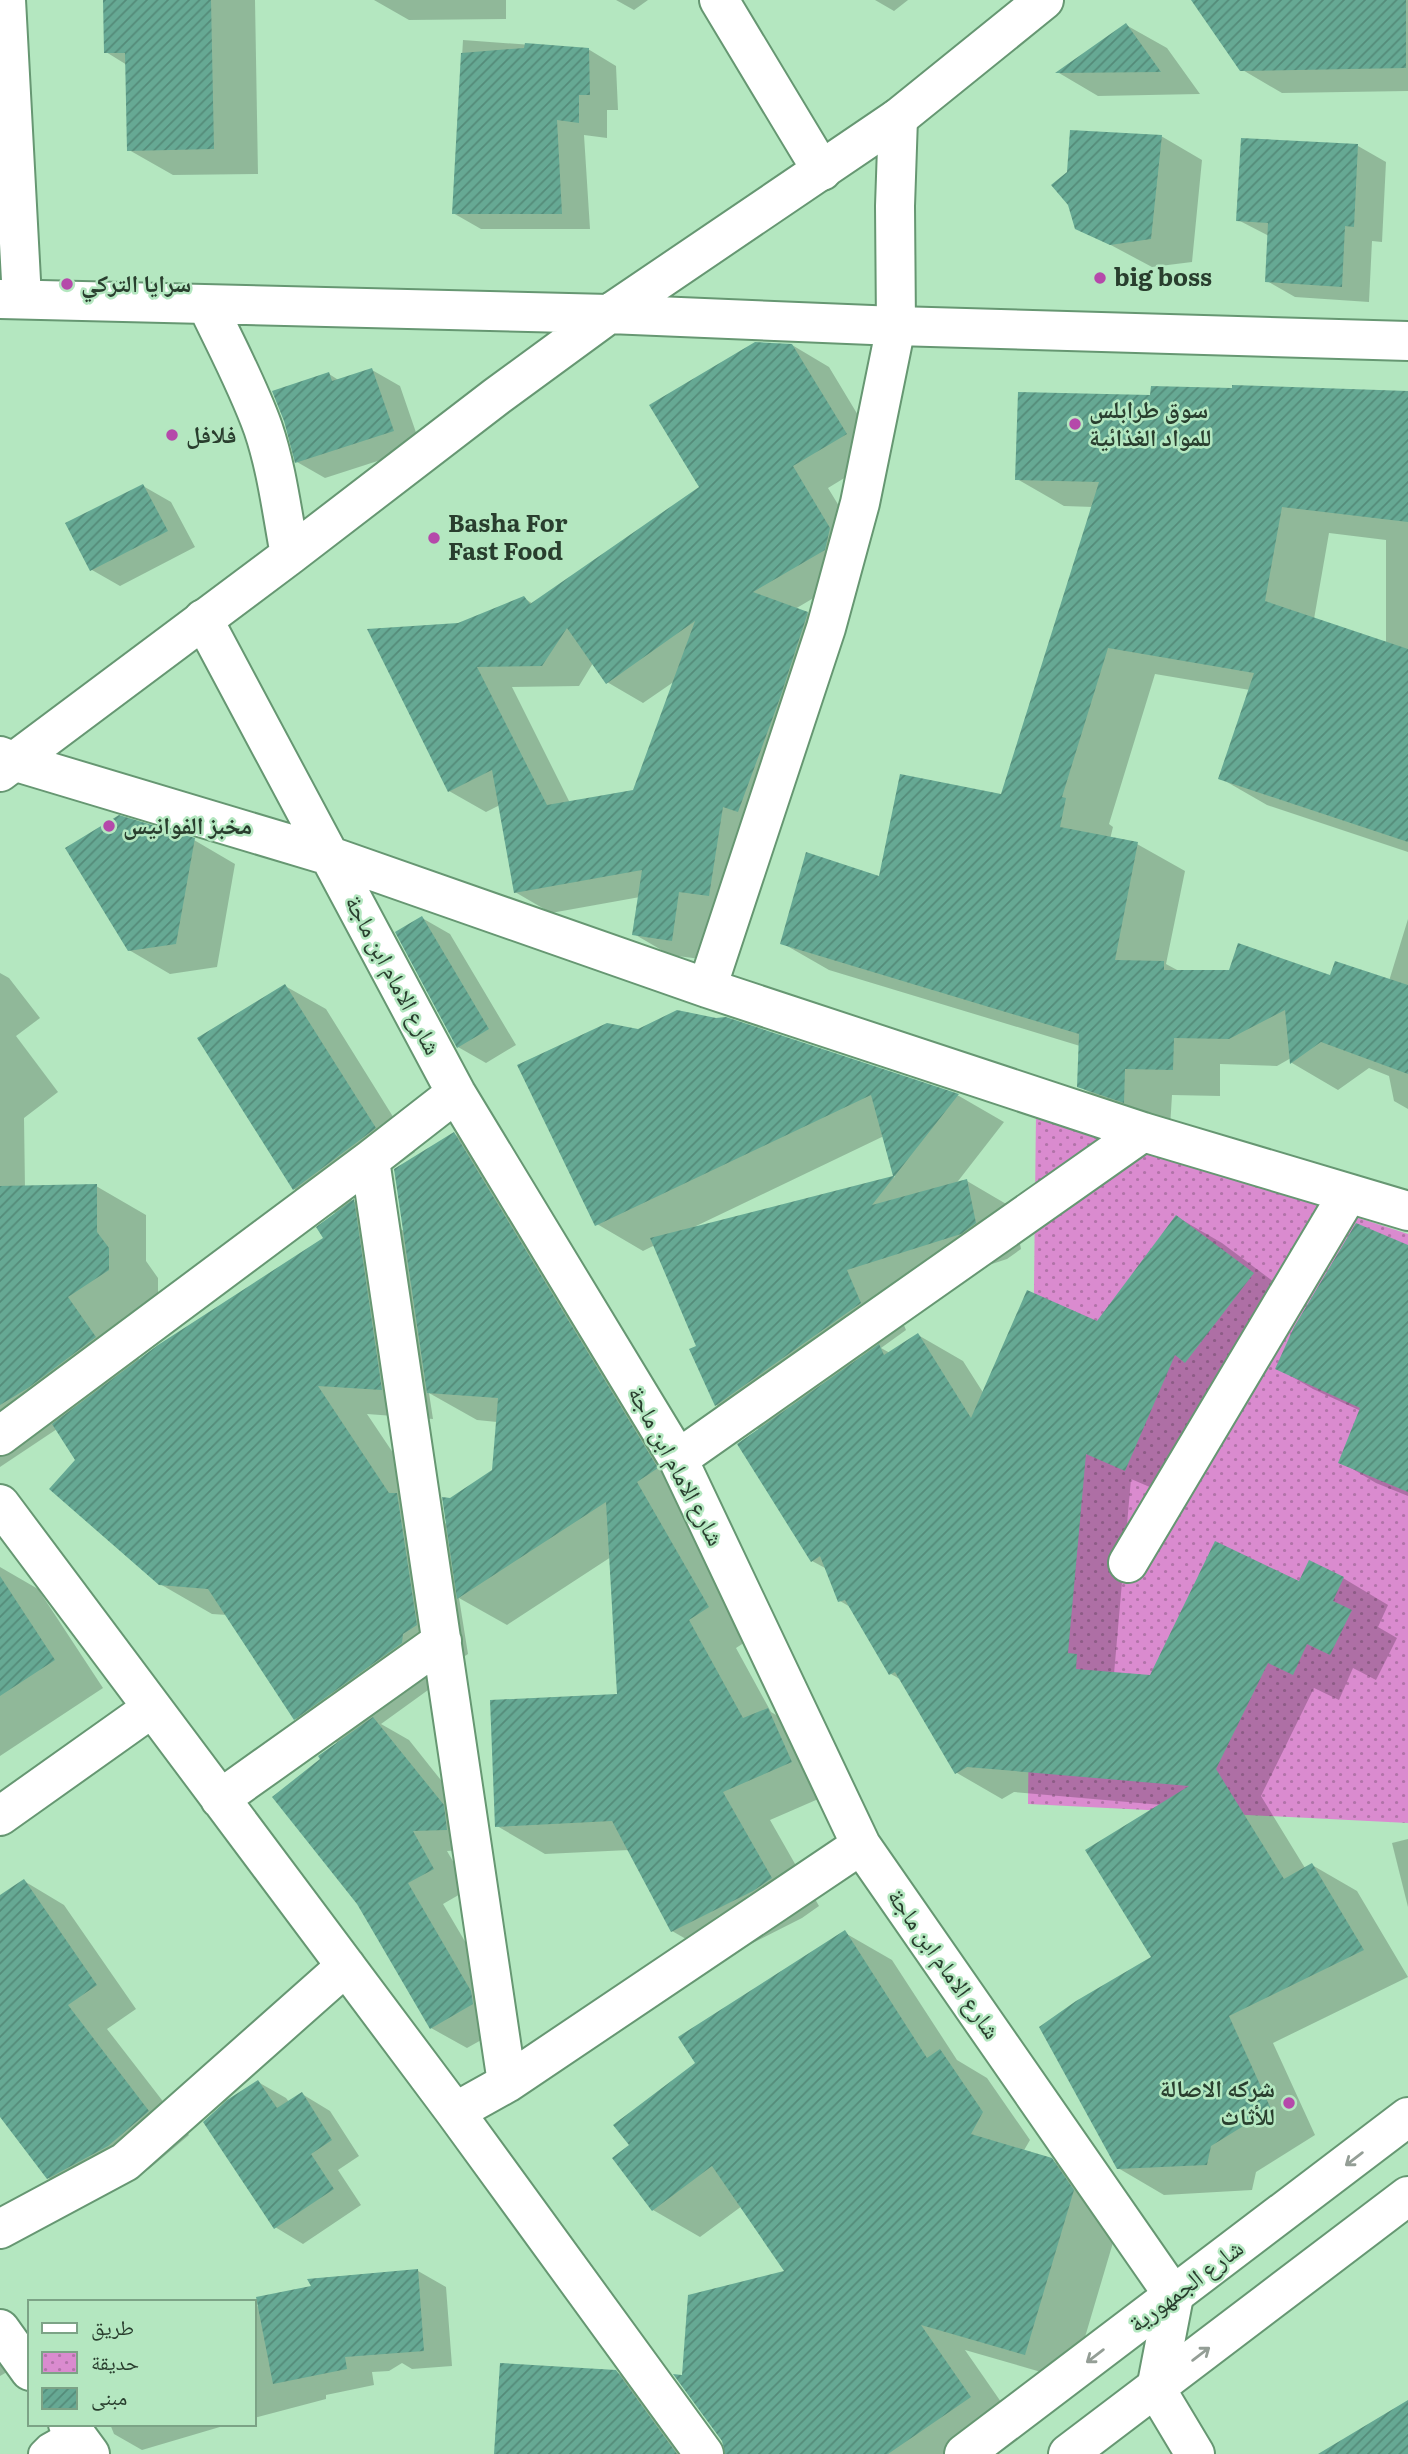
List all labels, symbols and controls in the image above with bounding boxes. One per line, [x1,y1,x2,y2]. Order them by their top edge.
place label: big boss [1114,258,1212,293]
place label: سرايا التركي [81,264,191,303]
marker: big boss [1092,270,1108,286]
marker: سرايا التركي [59,276,75,292]
place label: سوق طرابلس للمواد الغذائية [1089,390,1211,453]
place label: فلافل [186,415,236,450]
marker: سوق طرابلس للمواد الغذائية [1067,416,1083,432]
marker: فلافل [164,427,180,443]
place label: Basha For Fast Food [448,504,567,567]
marker: Basha For Fast Food [426,530,442,546]
place label: مخبز الفوانيس [123,806,252,841]
marker: مخبز الفوانيس [101,818,117,834]
street label: شارع الامام ابن ماجة [337,888,452,1060]
street label: شارع الامام ابن ماجة [620,1379,735,1551]
street label: شارع الامام ابن ماجة [880,1880,1011,2045]
place label: شركه الاصالة للأثاث [1160,2069,1275,2132]
marker: شركه الاصالة للأثاث [1281,2095,1297,2111]
one-way arrow [1345,2151,1363,2166]
street label: شارع الجمهورية [1120,2229,1249,2339]
legend [28,2300,256,2426]
text: طريق [91,2310,134,2341]
text: حديقة [91,2345,139,2376]
one-way arrow [1192,2347,1210,2362]
one-way arrow [1086,2348,1104,2363]
text: مبنى [91,2380,127,2411]

